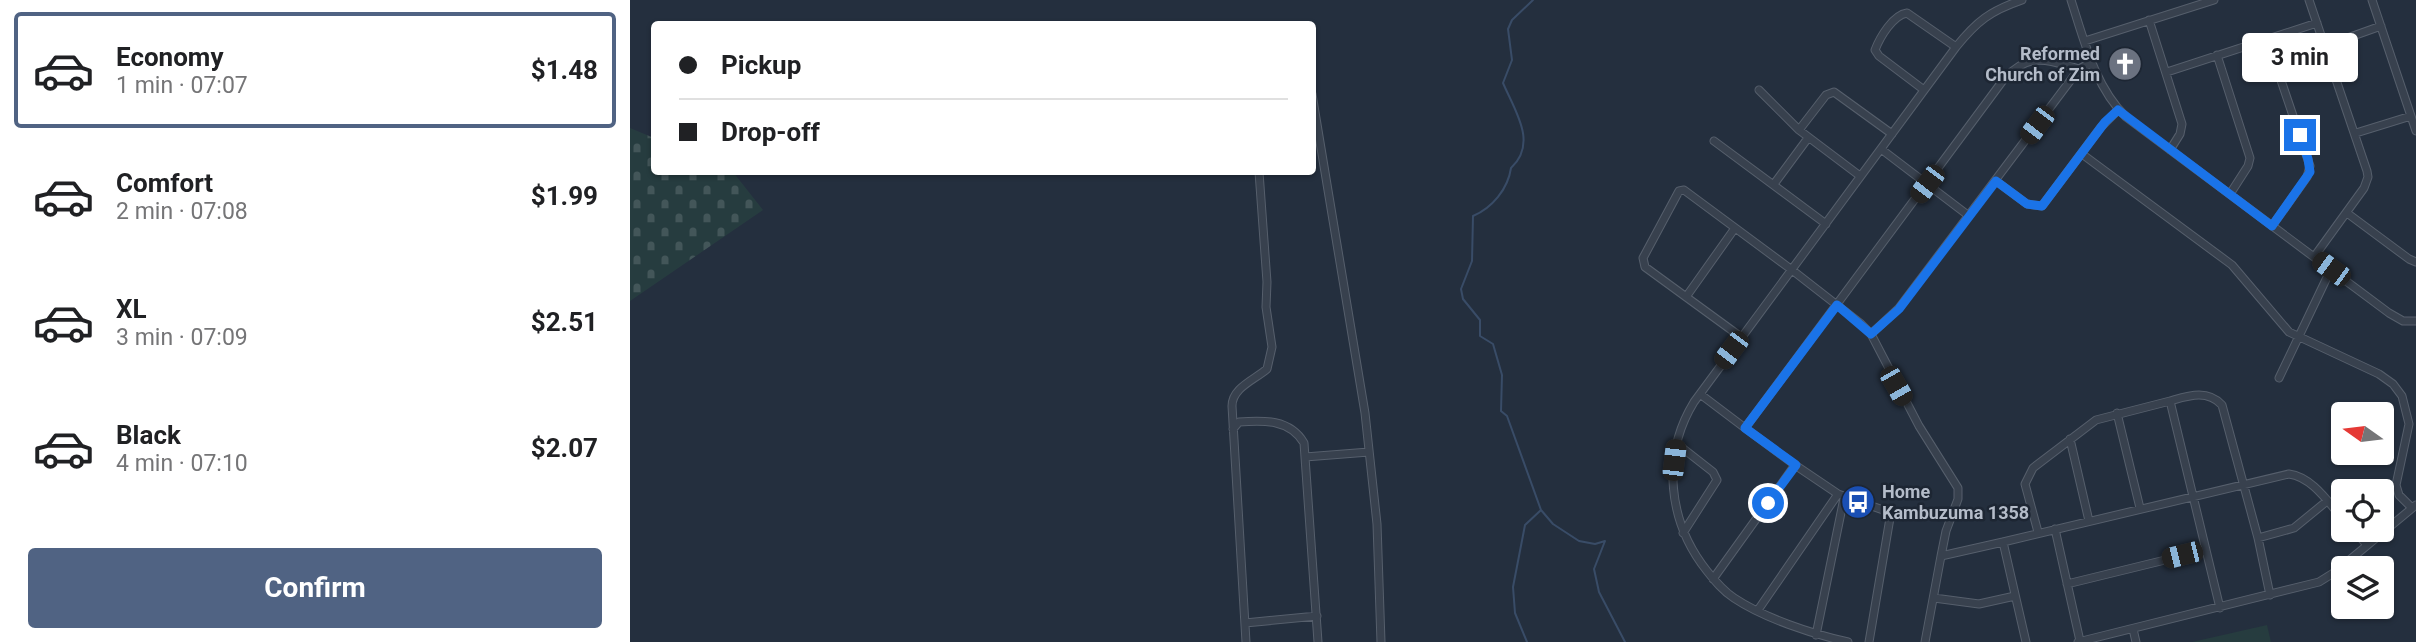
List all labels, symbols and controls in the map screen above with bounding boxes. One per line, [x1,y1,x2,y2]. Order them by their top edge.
callout: 3 min [2242,33,2358,82]
icon: car [32,39,95,102]
text: Economy [116,42,223,72]
place label: Reformed Church of Zim [1985,43,2100,85]
text: 3 min [2271,44,2329,71]
church icon: Reformed Church of Zim [2106,45,2144,83]
text: Pickup [721,50,801,80]
text: $1.48 [531,55,598,85]
text: 1 min · 07:07 [116,72,248,99]
car [2016,102,2059,148]
text: Drop-off [721,117,820,147]
route end [2284,119,2316,151]
car [1906,161,1949,207]
icon: car [32,165,95,228]
text: Comfort [116,168,213,198]
text: $1.99 [531,181,598,211]
text: 2 min · 07:08 [116,198,248,225]
car [2308,248,2355,290]
icon: car [32,291,95,354]
text: XL [116,294,147,324]
text: $2.51 [531,307,598,337]
text: 3 min · 07:09 [116,324,248,351]
car [1710,327,1753,373]
car [1877,363,1916,409]
north arrow [2331,402,2394,466]
map controls [2331,402,2394,619]
icon: car [32,417,95,480]
text: Black [116,420,181,450]
text: $2.07 [531,433,598,463]
car [1662,438,1687,482]
text: 4 min · 07:10 [116,450,248,477]
button: locate [2331,479,2394,542]
place label: Home Kambuzuma 1358 [1882,481,2029,523]
bus stop icon: Home Kambuzuma 1358 [1839,483,1877,521]
route start [1752,487,1784,519]
car [2160,540,2205,570]
button: Confirm [28,548,602,628]
button: layers [2331,556,2394,619]

